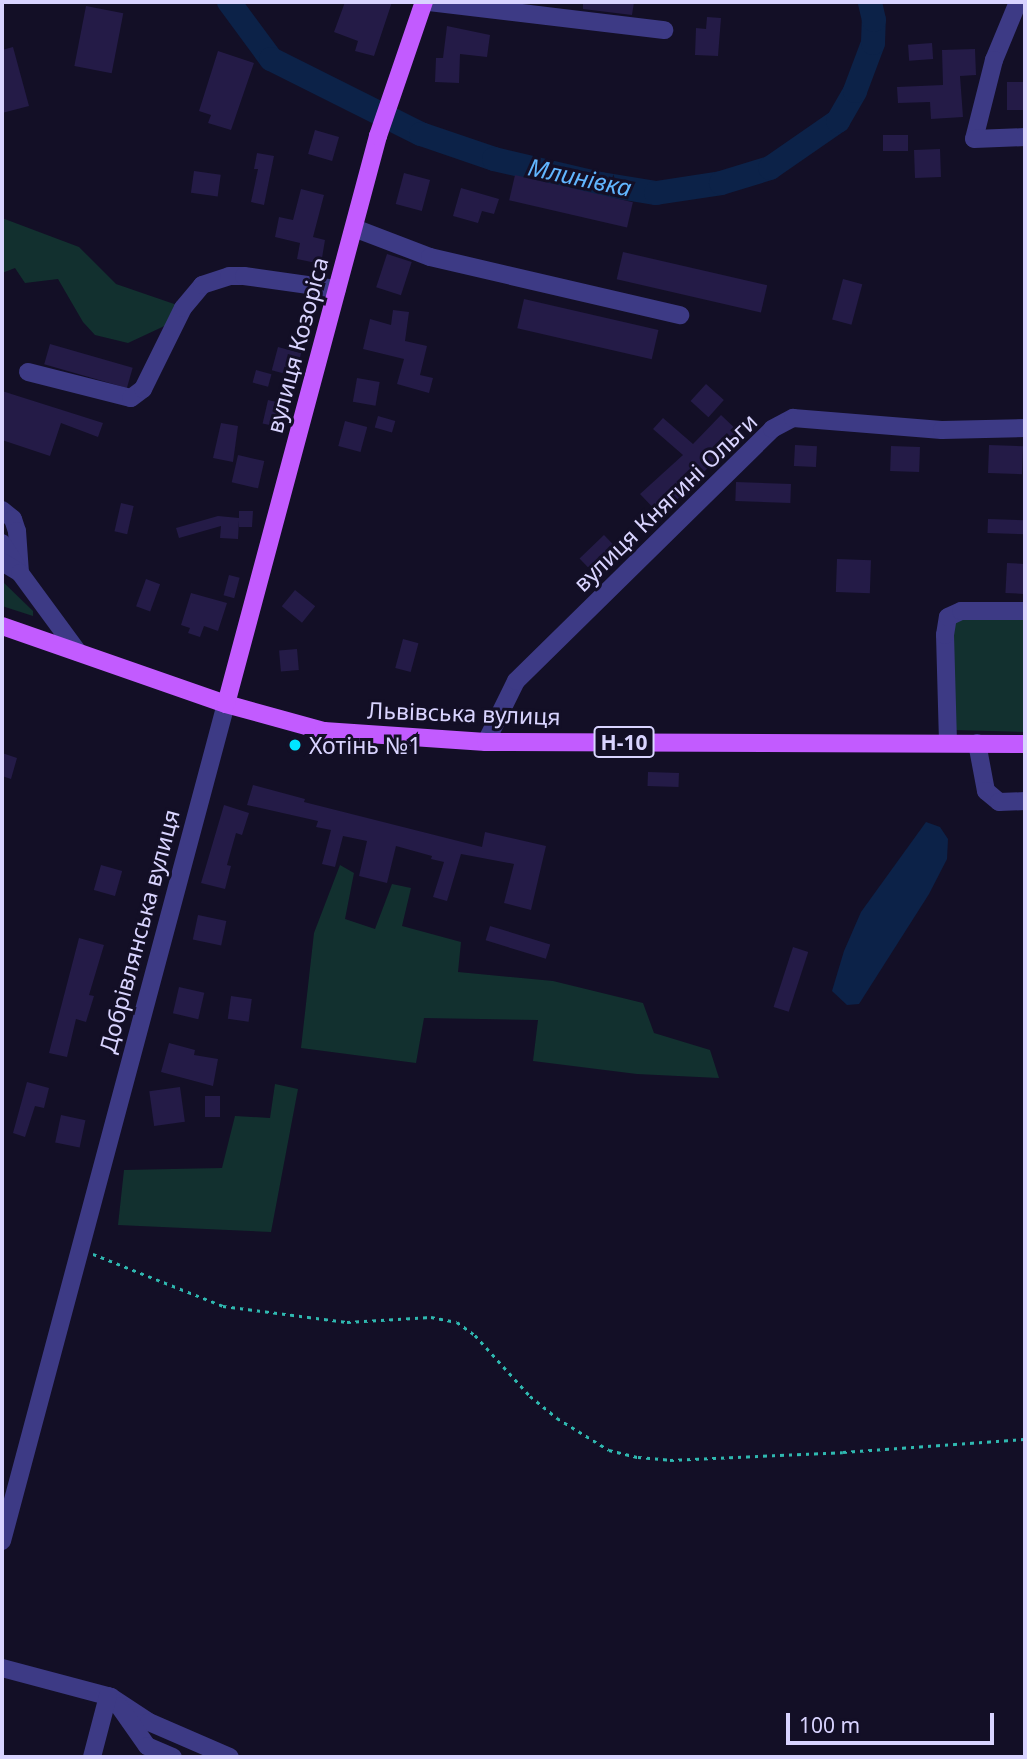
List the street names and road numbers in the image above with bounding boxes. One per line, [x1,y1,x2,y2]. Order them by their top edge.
street label: вулиця Козоріса [260,254,334,436]
street label: вулиця Княгині Ольги [568,407,762,597]
street label: Львівська вулиця [367,696,561,730]
road number: Н-10 [592,724,656,760]
street label: Добрівлянська вулиця [93,806,185,1056]

